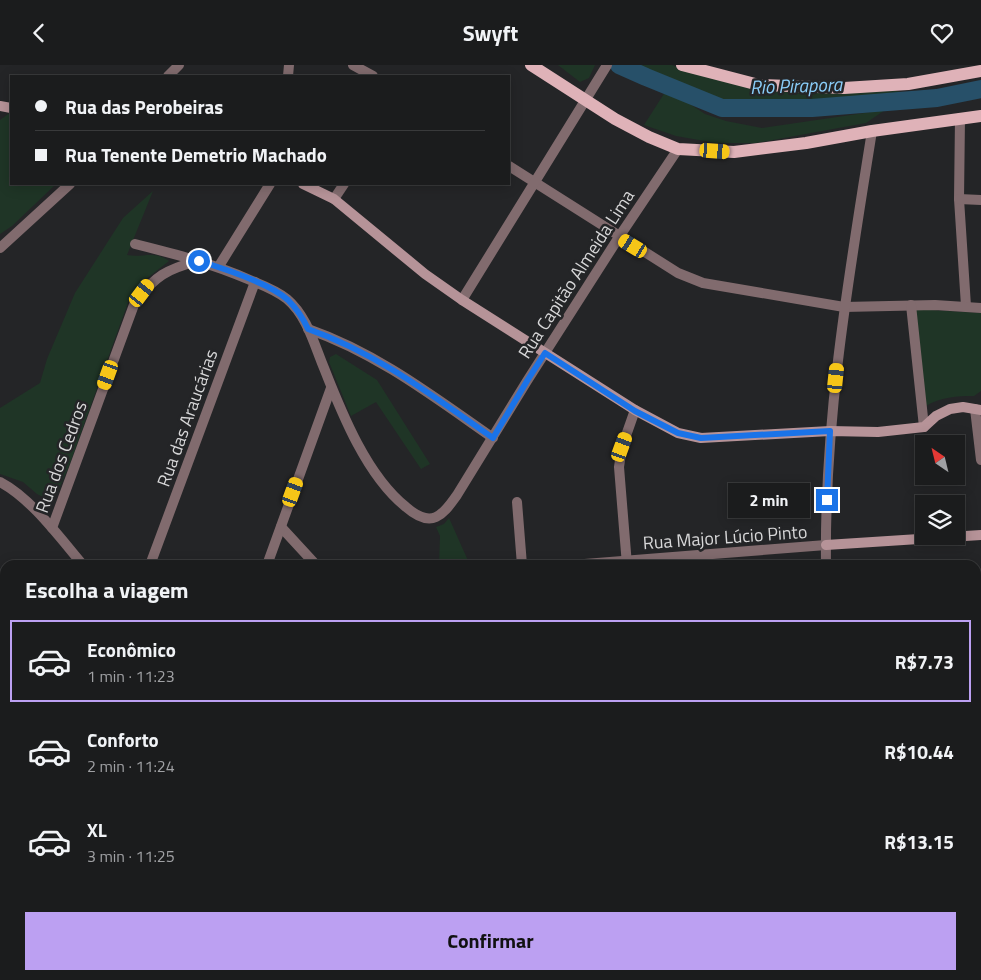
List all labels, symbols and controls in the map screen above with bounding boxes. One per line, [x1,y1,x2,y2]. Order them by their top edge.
text: Swyft [463,16,518,50]
icon: back [25,19,53,47]
icon: heart [928,19,956,47]
water label: Rio Pirapora [750,69,844,101]
text: Rua das Perobeiras [65,92,223,121]
text: Rua Tenente Demetrio Machado [65,140,327,169]
car [699,142,730,160]
street label: Rua Capitão Almeida Lima [511,184,641,364]
car [616,232,649,260]
route start [188,250,210,272]
car [126,277,157,309]
street label: Rua das Araucárias [150,346,224,490]
car [95,358,120,392]
car [826,362,845,394]
street label: Rua dos Cedros [28,397,94,517]
car [609,430,634,464]
north arrow [915,435,965,485]
map controls [915,435,965,545]
car [280,475,305,509]
callout: 2 min [727,483,810,517]
text: 2 min [750,488,788,512]
route end [816,489,838,511]
button: layers [915,495,965,545]
street label: Rua Major Lúcio Pinto [642,518,808,556]
text: Escolha a viagem [25,573,189,607]
text: Econômico [87,635,176,664]
icon: car [27,639,72,684]
text: R$7.73 [895,647,954,676]
text: 1 min · 11:23 [87,664,175,688]
text: Conforto [87,725,159,754]
icon: car [27,729,72,774]
text: R$10.44 [884,737,954,766]
text: 2 min · 11:24 [87,754,175,778]
text: XL [87,815,107,844]
icon: car [27,819,72,864]
text: R$13.15 [884,827,954,856]
text: 3 min · 11:25 [87,844,175,868]
button: Confirmar [25,912,956,970]

